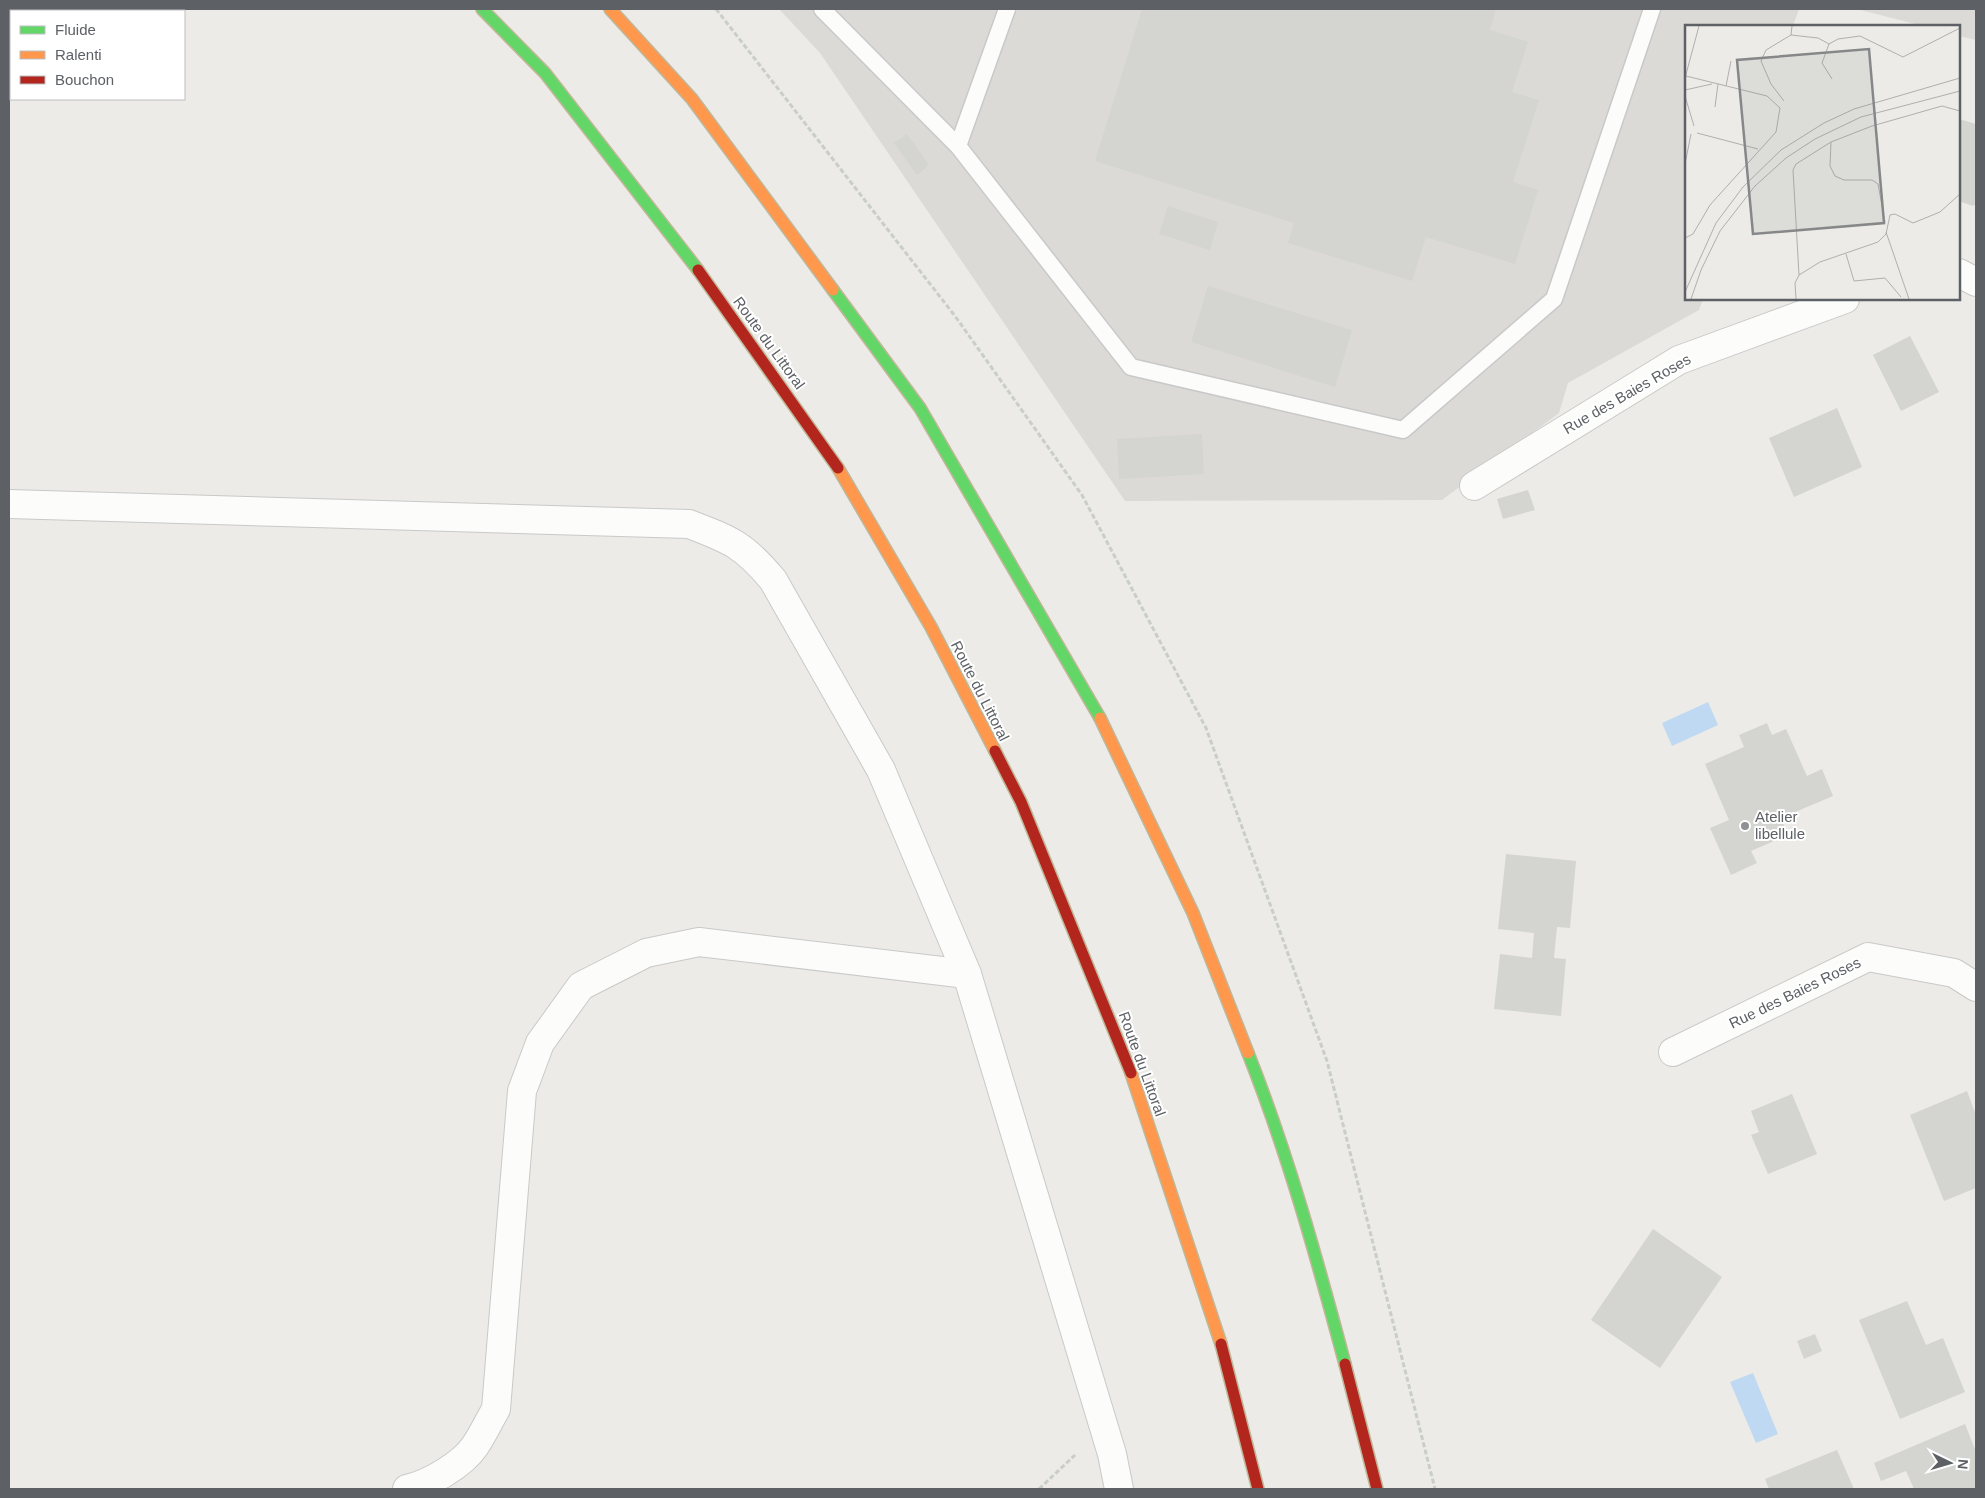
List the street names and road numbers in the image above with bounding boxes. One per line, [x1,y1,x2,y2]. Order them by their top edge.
street label: Route du Littoral [730,293,809,392]
street label: Rue des Baies Roses [1560,350,1693,437]
street label: Route du Littoral [948,638,1013,744]
street label: Rue des Baies Roses [1726,953,1863,1032]
street label: Route du Littoral [1116,1009,1169,1118]

